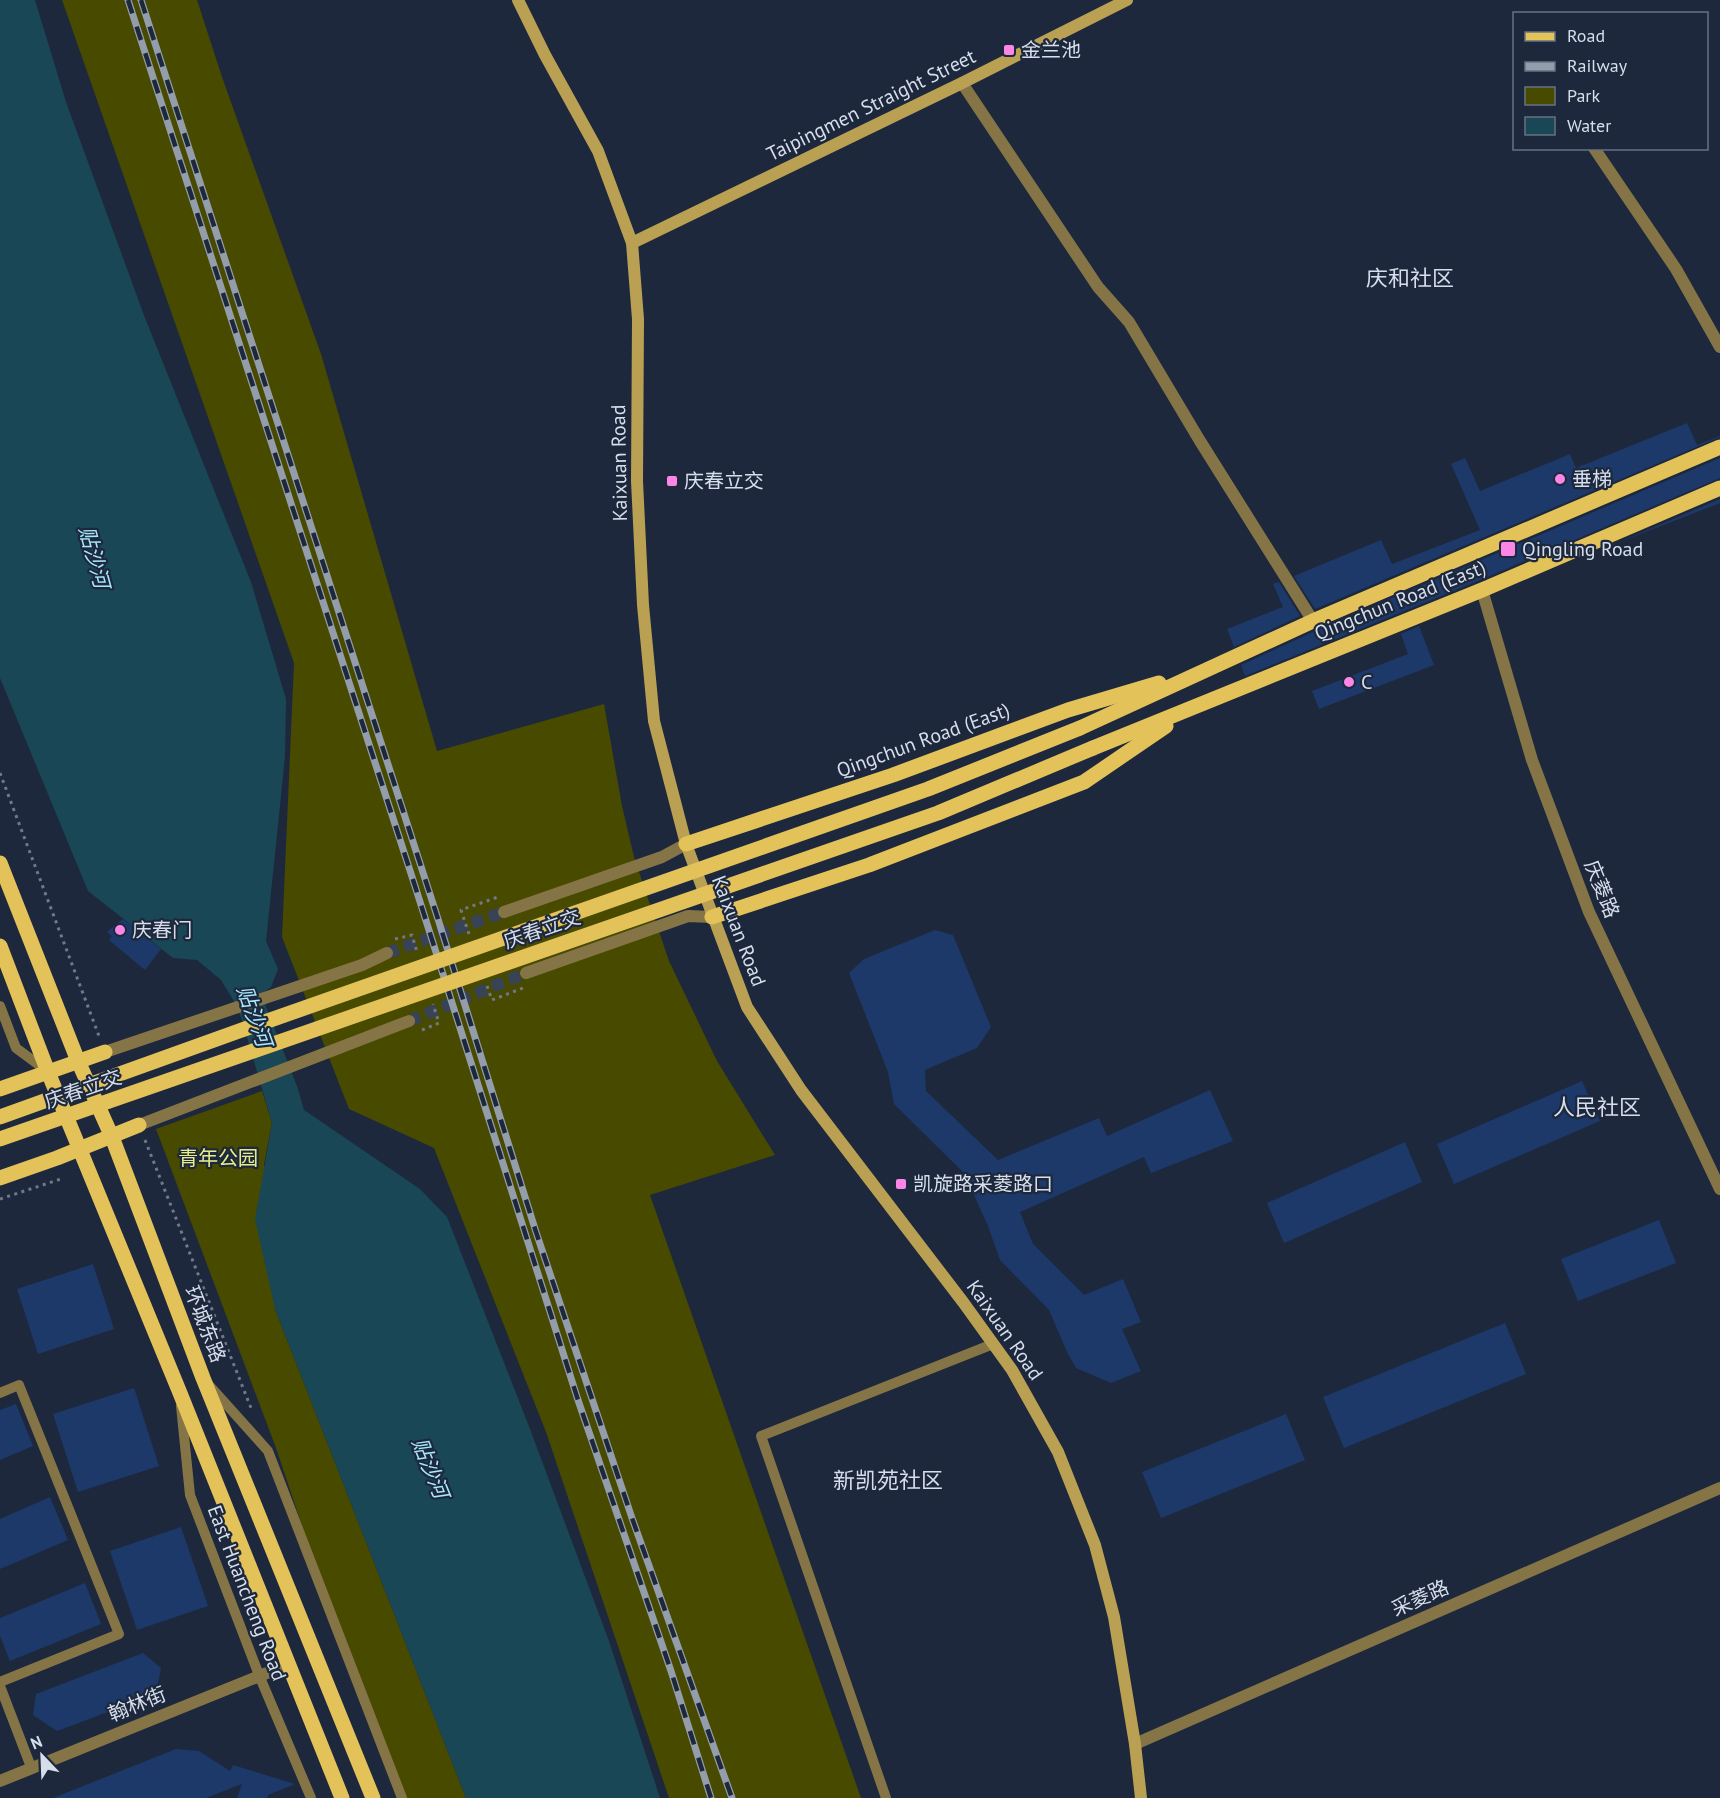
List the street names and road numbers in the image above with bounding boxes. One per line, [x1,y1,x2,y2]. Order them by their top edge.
street label: Taipingmen Straight Street [762,43,980,167]
street label: Kaixuan Road [605,405,633,521]
street label: Qingchun Road (East) [1311,554,1489,646]
street label: Qingchun Road (East) [833,697,1013,783]
street label: 庆菱路 [1579,856,1625,922]
street label: Kaixuan Road [706,872,772,990]
street label: 庆春立交 [500,904,584,954]
street label: 庆春立交 [41,1064,125,1114]
street label: Kaixuan Road [961,1275,1049,1385]
street label: 环城东路 [179,1282,231,1366]
street label: East Huancheng Road [202,1502,292,1684]
street label: 采菱路 [1387,1574,1453,1622]
street label: 翰林街 [104,1681,170,1727]

